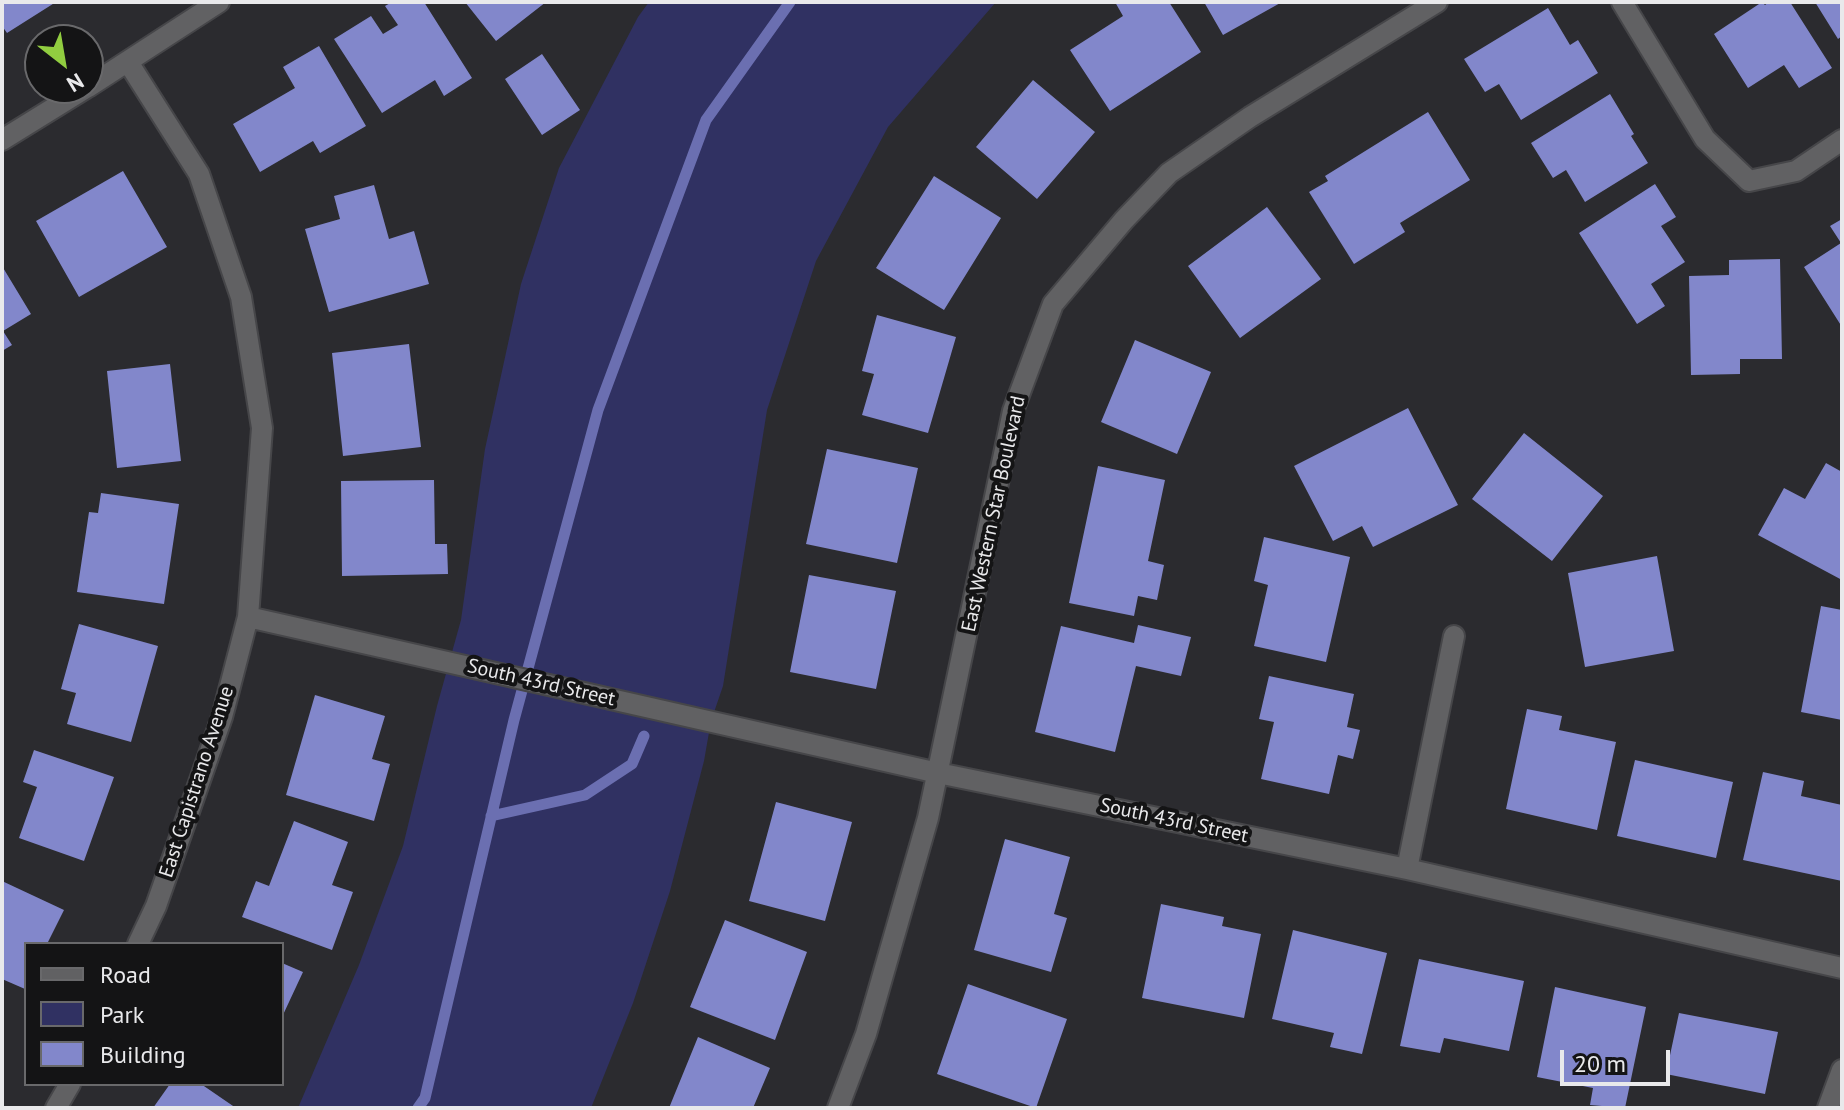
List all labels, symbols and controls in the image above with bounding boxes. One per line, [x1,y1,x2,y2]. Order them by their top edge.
north arrow [24,24,104,104]
text: N [62,67,89,99]
street label: East Western Star Boulevard [957,394,1031,634]
street label: South 43rd Street [465,654,617,712]
street label: East Capistrano Avenue [155,683,239,881]
street label: South 43rd Street [1098,794,1250,848]
legend [24,942,284,1086]
text: Road [100,959,151,990]
text: Park [100,999,144,1030]
scale bar [1564,1034,1674,1084]
text: Building [100,1039,186,1070]
text: 20 m [1574,1048,1626,1079]

